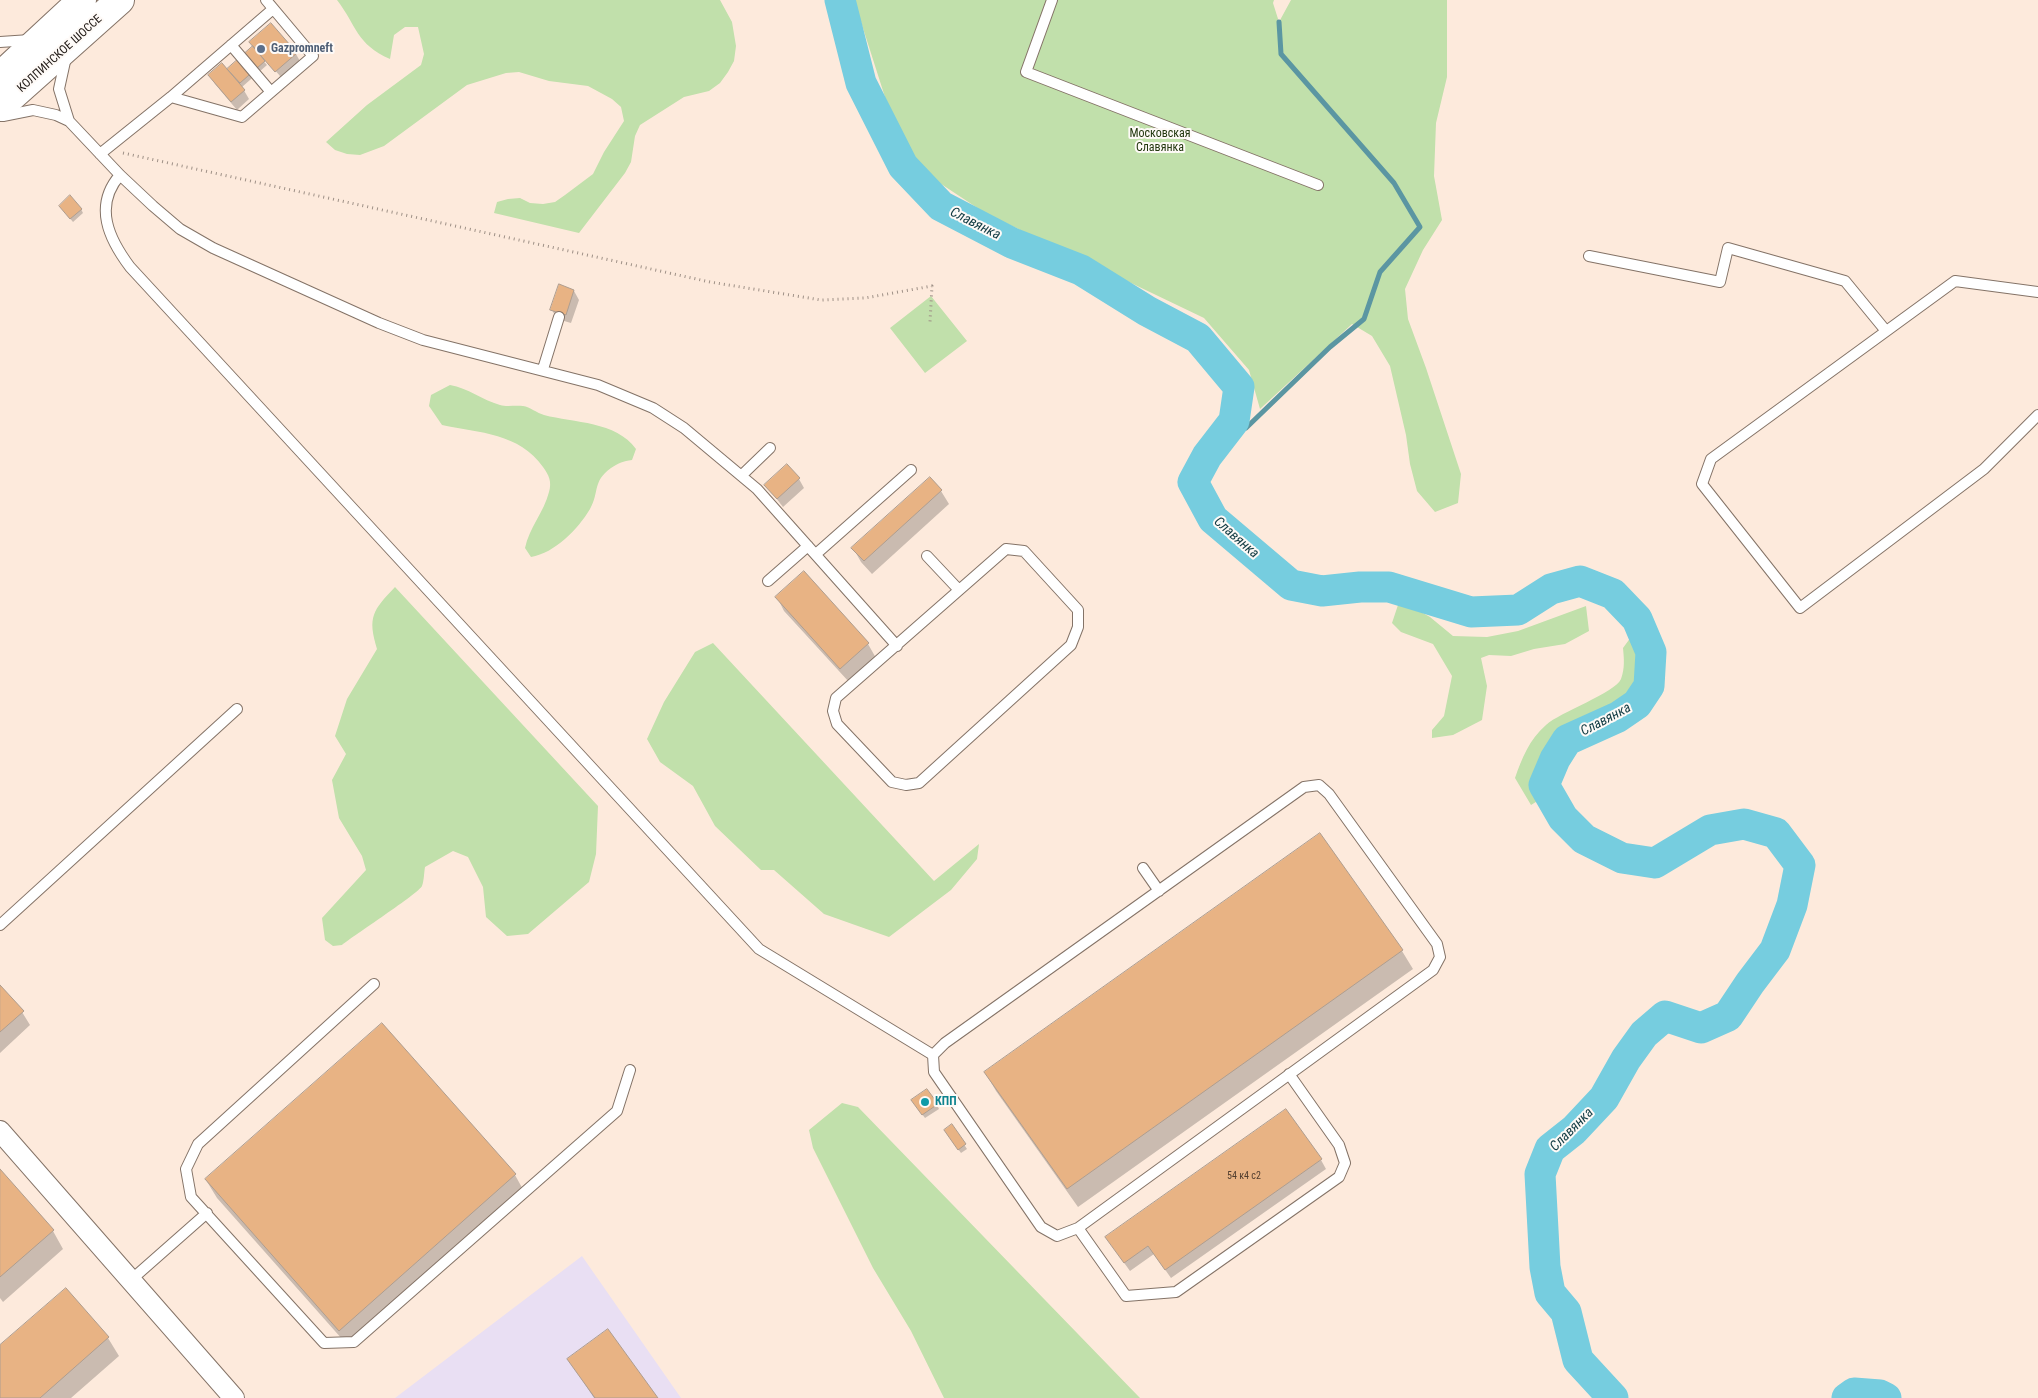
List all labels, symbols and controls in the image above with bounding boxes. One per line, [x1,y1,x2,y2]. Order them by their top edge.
street label: КОЛПИНСКОЕ ШОССЕ [15,12,105,96]
place label: Gazpromneft [271,42,333,56]
marker: Gazpromneft [255,43,267,55]
park label: Московская Славянка [1129,127,1191,155]
water label: Славянка [947,204,1003,244]
water label: Славянка [1210,514,1262,562]
water label: Славянка [1578,700,1634,740]
place label: КПП [935,1095,957,1109]
marker: КПП [919,1096,931,1108]
water label: Славянка [1547,1105,1597,1155]
house number: 54 к4 с2 [1227,1170,1261,1182]

